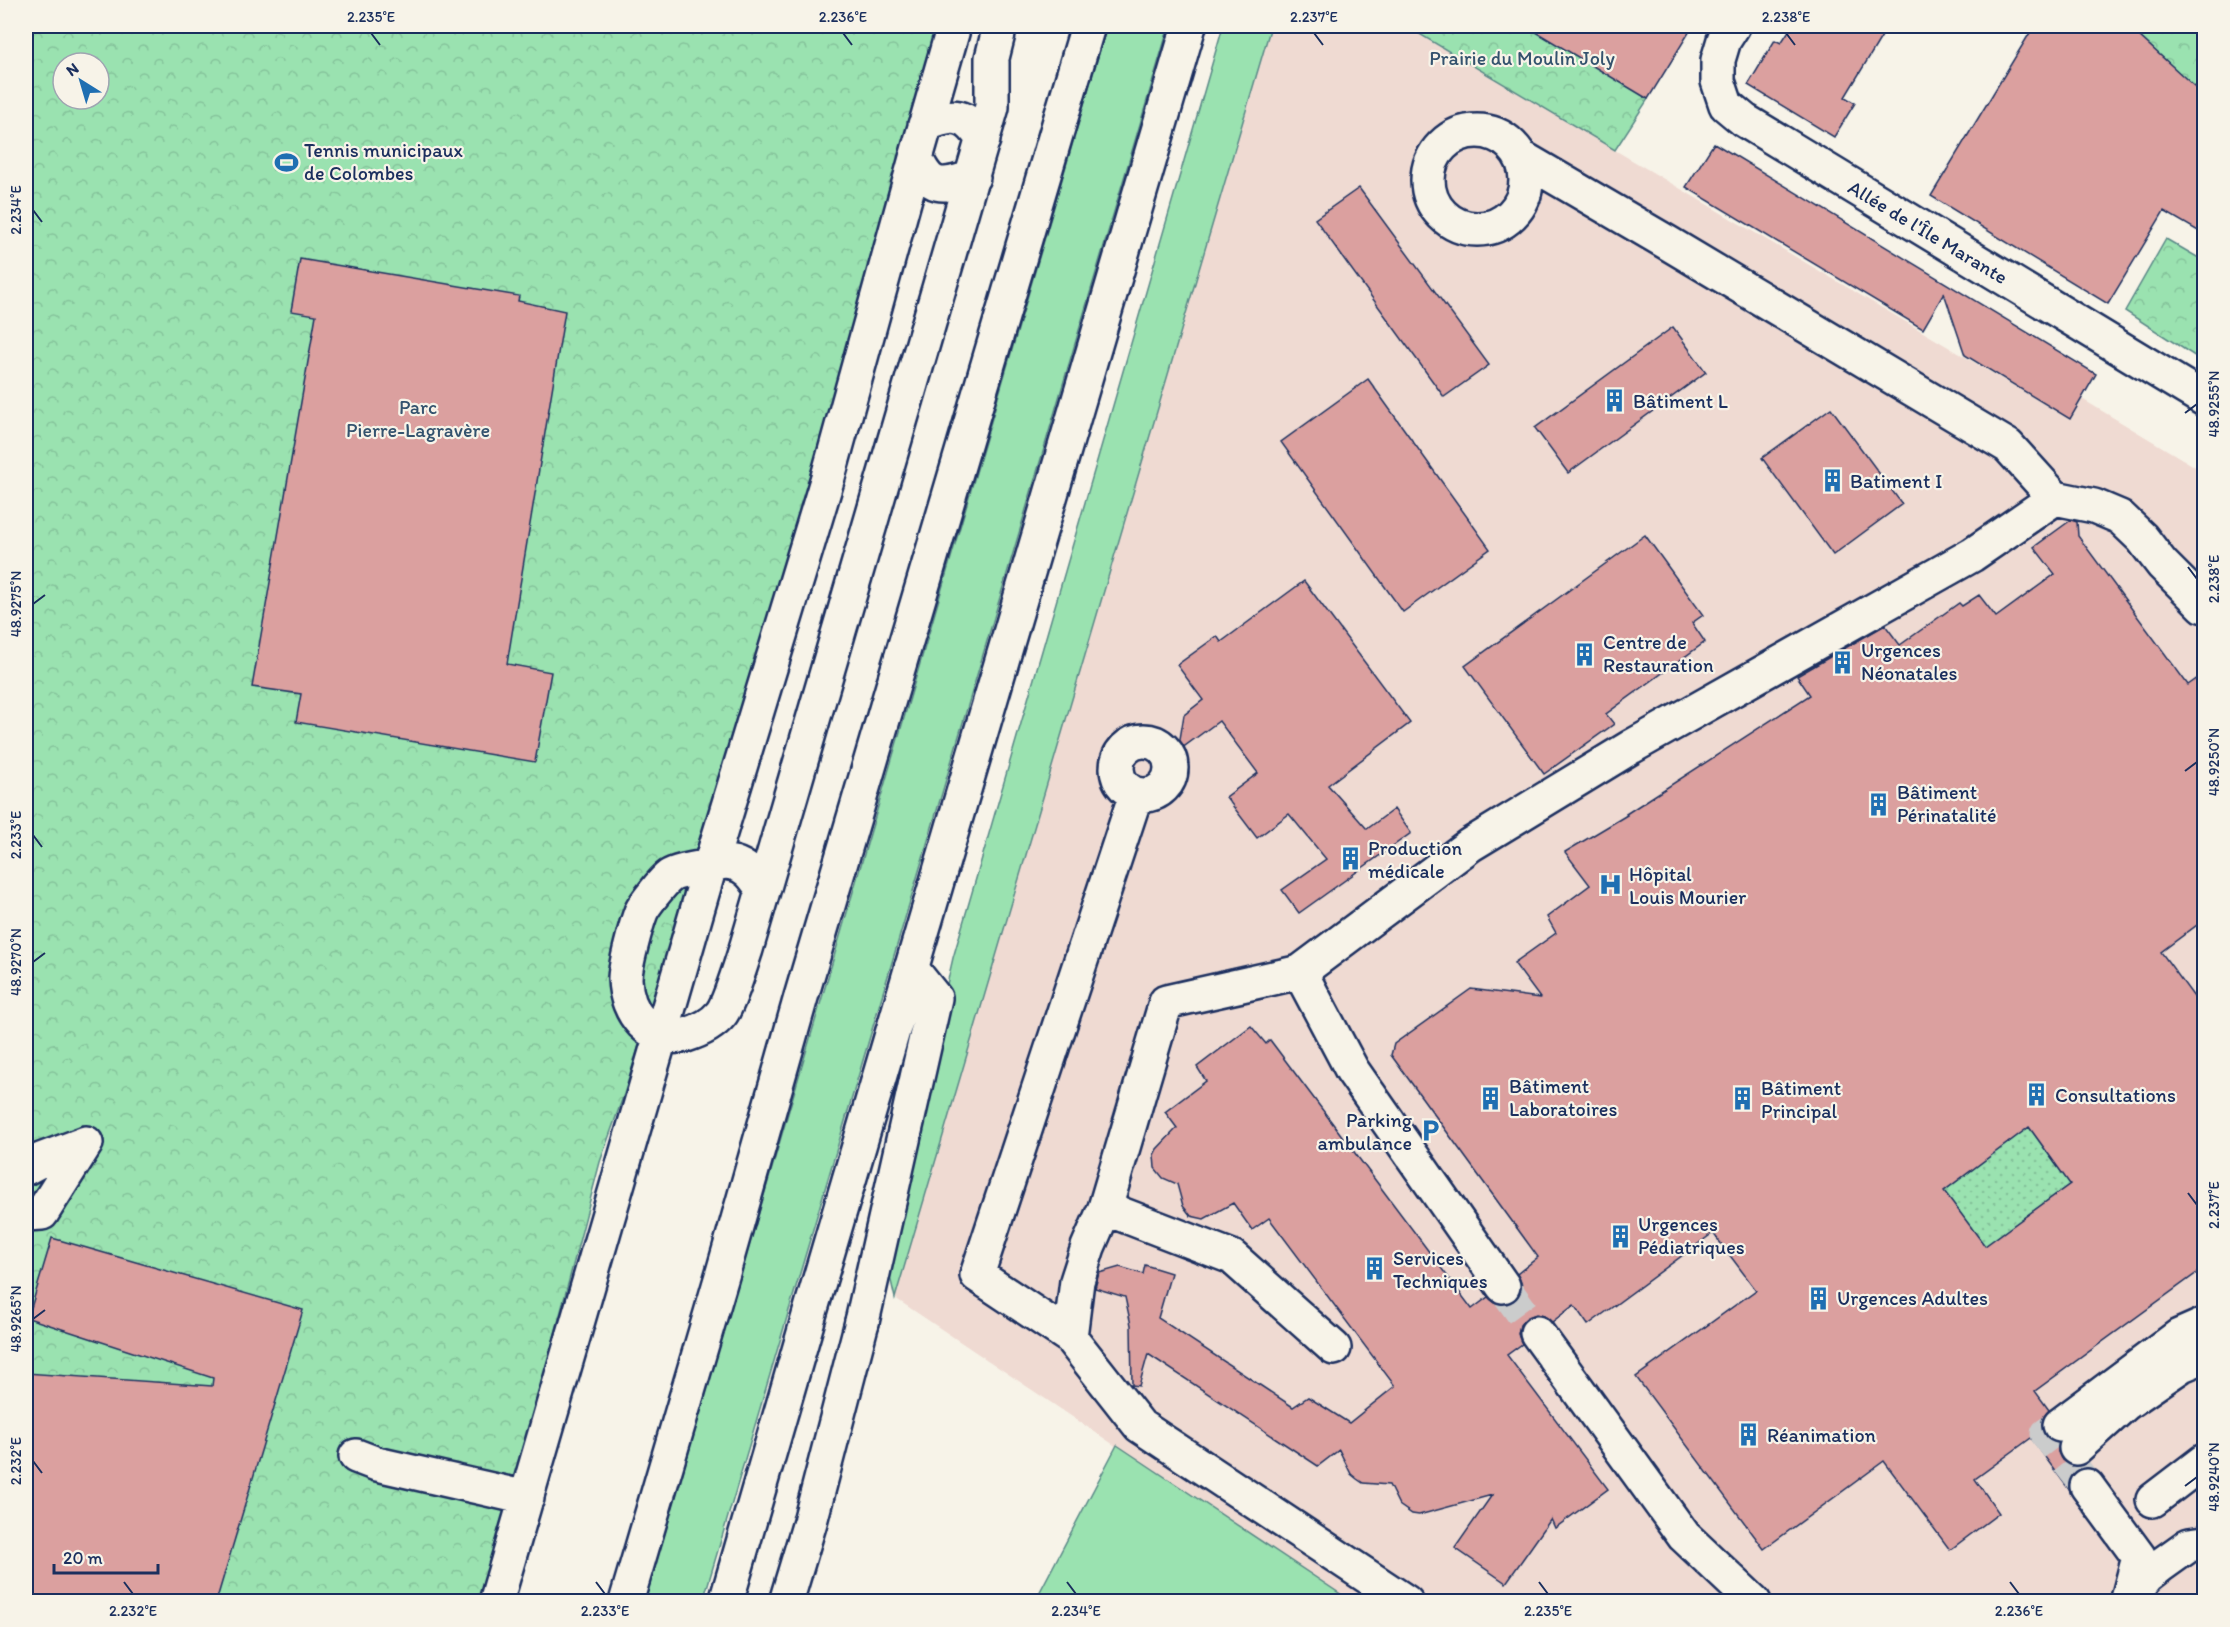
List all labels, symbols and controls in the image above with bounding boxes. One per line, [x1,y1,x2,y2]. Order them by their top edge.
text: 2.235°E [347,8,395,26]
text: 2.236°E [819,8,867,26]
text: 2.237°E [1290,8,1338,26]
text: 2.238°E [1762,8,1810,26]
park label: Prairie du Moulin Joly [1429,46,1615,70]
north arrow [51,51,111,111]
text: N [62,59,82,80]
place label: Tennis municipaux de Colombes [304,138,464,185]
sports icon: Tennis municipaux de Colombes [273,149,299,175]
street label: Allée de l'Île Marante [1844,175,2012,289]
text: 2.234°E [7,185,25,235]
text: 48.9255°N [2205,371,2223,437]
building icon: Bâtiment L [1602,388,1628,414]
place label: Bâtiment L [1633,389,1728,413]
park label: Parc Pierre-Lagravère [346,395,490,442]
building icon: Batiment I [1819,468,1845,494]
place label: Batiment I [1850,469,1942,493]
text: 2.238°E [2205,555,2223,603]
text: 48.9275°N [7,571,25,637]
place label: Centre de Restauration [1603,630,1714,677]
place label: Urgences Néonatales [1861,638,1957,685]
building icon: Centre de Restauration [1572,641,1598,667]
building icon: Urgences Néonatales [1830,649,1856,675]
text: 48.9250°N [2205,728,2223,796]
place label: Bâtiment Périnatalité [1897,780,1997,827]
building icon: Bâtiment Périnatalité [1866,791,1892,817]
text: 2.233°E [7,811,25,859]
place label: Production médicale [1368,836,1462,883]
building icon: Production médicale [1337,846,1363,872]
place label: Hôpital Louis Mourier [1629,862,1746,909]
hospital icon: Hôpital Louis Mourier [1598,872,1624,898]
text: 48.9270°N [7,928,25,996]
place label: Bâtiment Laboratoires [1509,1074,1617,1121]
place label: Bâtiment Principal [1761,1076,1841,1123]
building icon: Consultations [2024,1082,2050,1108]
place label: Consultations [2055,1083,2176,1107]
building icon: Bâtiment Laboratoires [1478,1085,1504,1111]
building icon: Bâtiment Principal [1730,1086,1756,1112]
place label: Parking ambulance [1317,1108,1413,1155]
parking icon: Parking ambulance [1417,1118,1443,1144]
text: 2.237°E [2205,1181,2223,1229]
place label: Urgences Pédiatriques [1638,1212,1745,1259]
building icon: Urgences Pédiatriques [1607,1223,1633,1249]
place label: Services Techniques [1393,1246,1488,1293]
building icon: Services Techniques [1362,1256,1388,1282]
text: 48.9265°N [7,1285,25,1353]
building icon: Urgences Adultes [1806,1285,1832,1311]
place label: Urgences Adultes [1837,1286,1988,1310]
building icon: Réanimation [1736,1422,1762,1448]
place label: Réanimation [1767,1423,1876,1447]
text: 2.232°E [7,1437,25,1485]
text: 48.9240°N [2205,1442,2223,1512]
scale bar [54,1537,158,1575]
text: 20 m [63,1547,103,1569]
text: 2.232°E [109,1602,157,1620]
text: 2.233°E [581,1602,629,1620]
text: 2.234°E [1051,1602,1101,1620]
text: 2.235°E [1524,1602,1572,1620]
text: 2.236°E [1995,1602,2043,1620]

